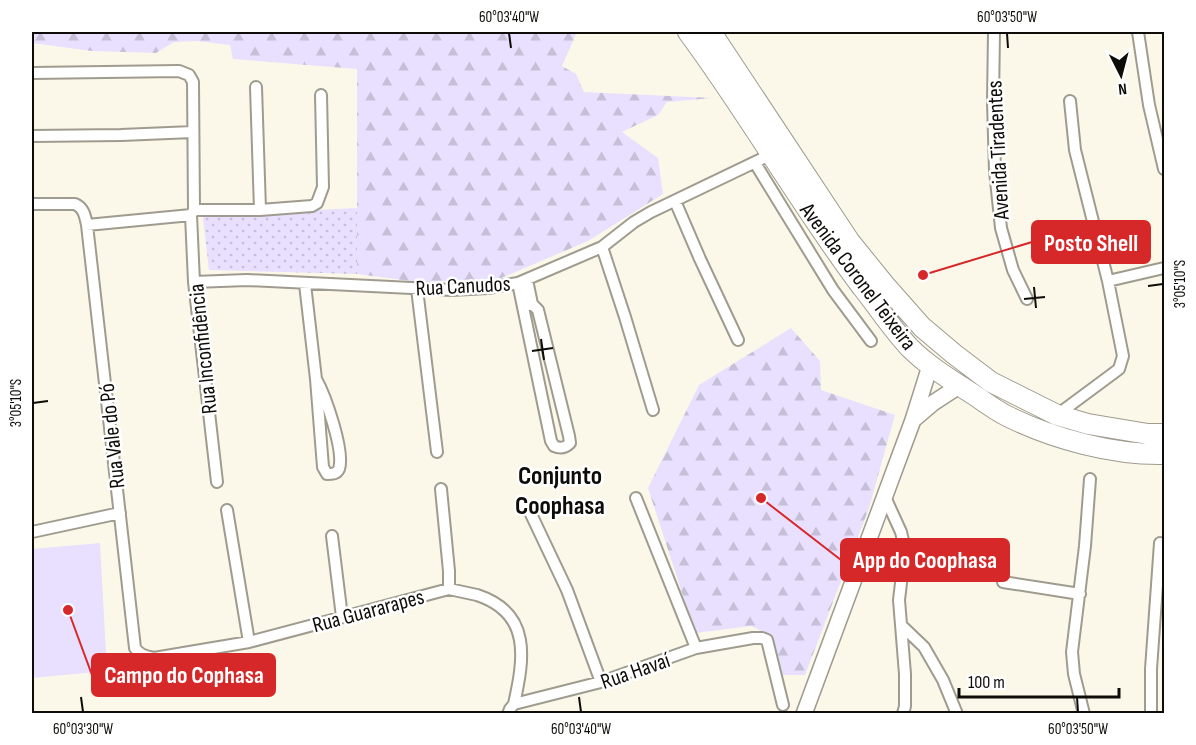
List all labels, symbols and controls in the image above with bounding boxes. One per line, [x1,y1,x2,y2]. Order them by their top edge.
text: 60°03'40"W [479,8,539,27]
text: 60°03'50"W [977,8,1037,27]
north arrow [1091,45,1151,105]
text: N [1117,79,1128,98]
street label: Avenida Tiradentes [981,80,1016,221]
street label: Avenida Coronel Teixeira [793,197,922,356]
callout: Posto Shell [1032,221,1150,263]
text: Posto Shell [1044,229,1138,258]
text: 3°05'10"S [1171,260,1190,308]
street label: Rua Canudos [415,271,511,302]
street label: Rua Inconfidência [183,282,224,415]
text: 3°05'10"S [7,379,26,427]
street label: Rua Vale do Pó [94,382,131,490]
district label: Conjunto Coophasa [515,461,605,522]
callout: App do Coophasa [841,539,1009,581]
text: App do Coophasa [852,546,997,575]
street label: Rua Guararapes [309,584,427,639]
street label: Rua Havaí [597,647,675,696]
callout: Campo do Cophasa [92,654,275,696]
text: Campo do Cophasa [104,661,264,690]
scale bar [959,661,1120,699]
text: 100 m [968,672,1005,693]
text: 60°03'30"W [53,720,113,739]
text: 60°03'40"W [551,720,611,739]
text: 60°03'50"W [1048,720,1108,739]

